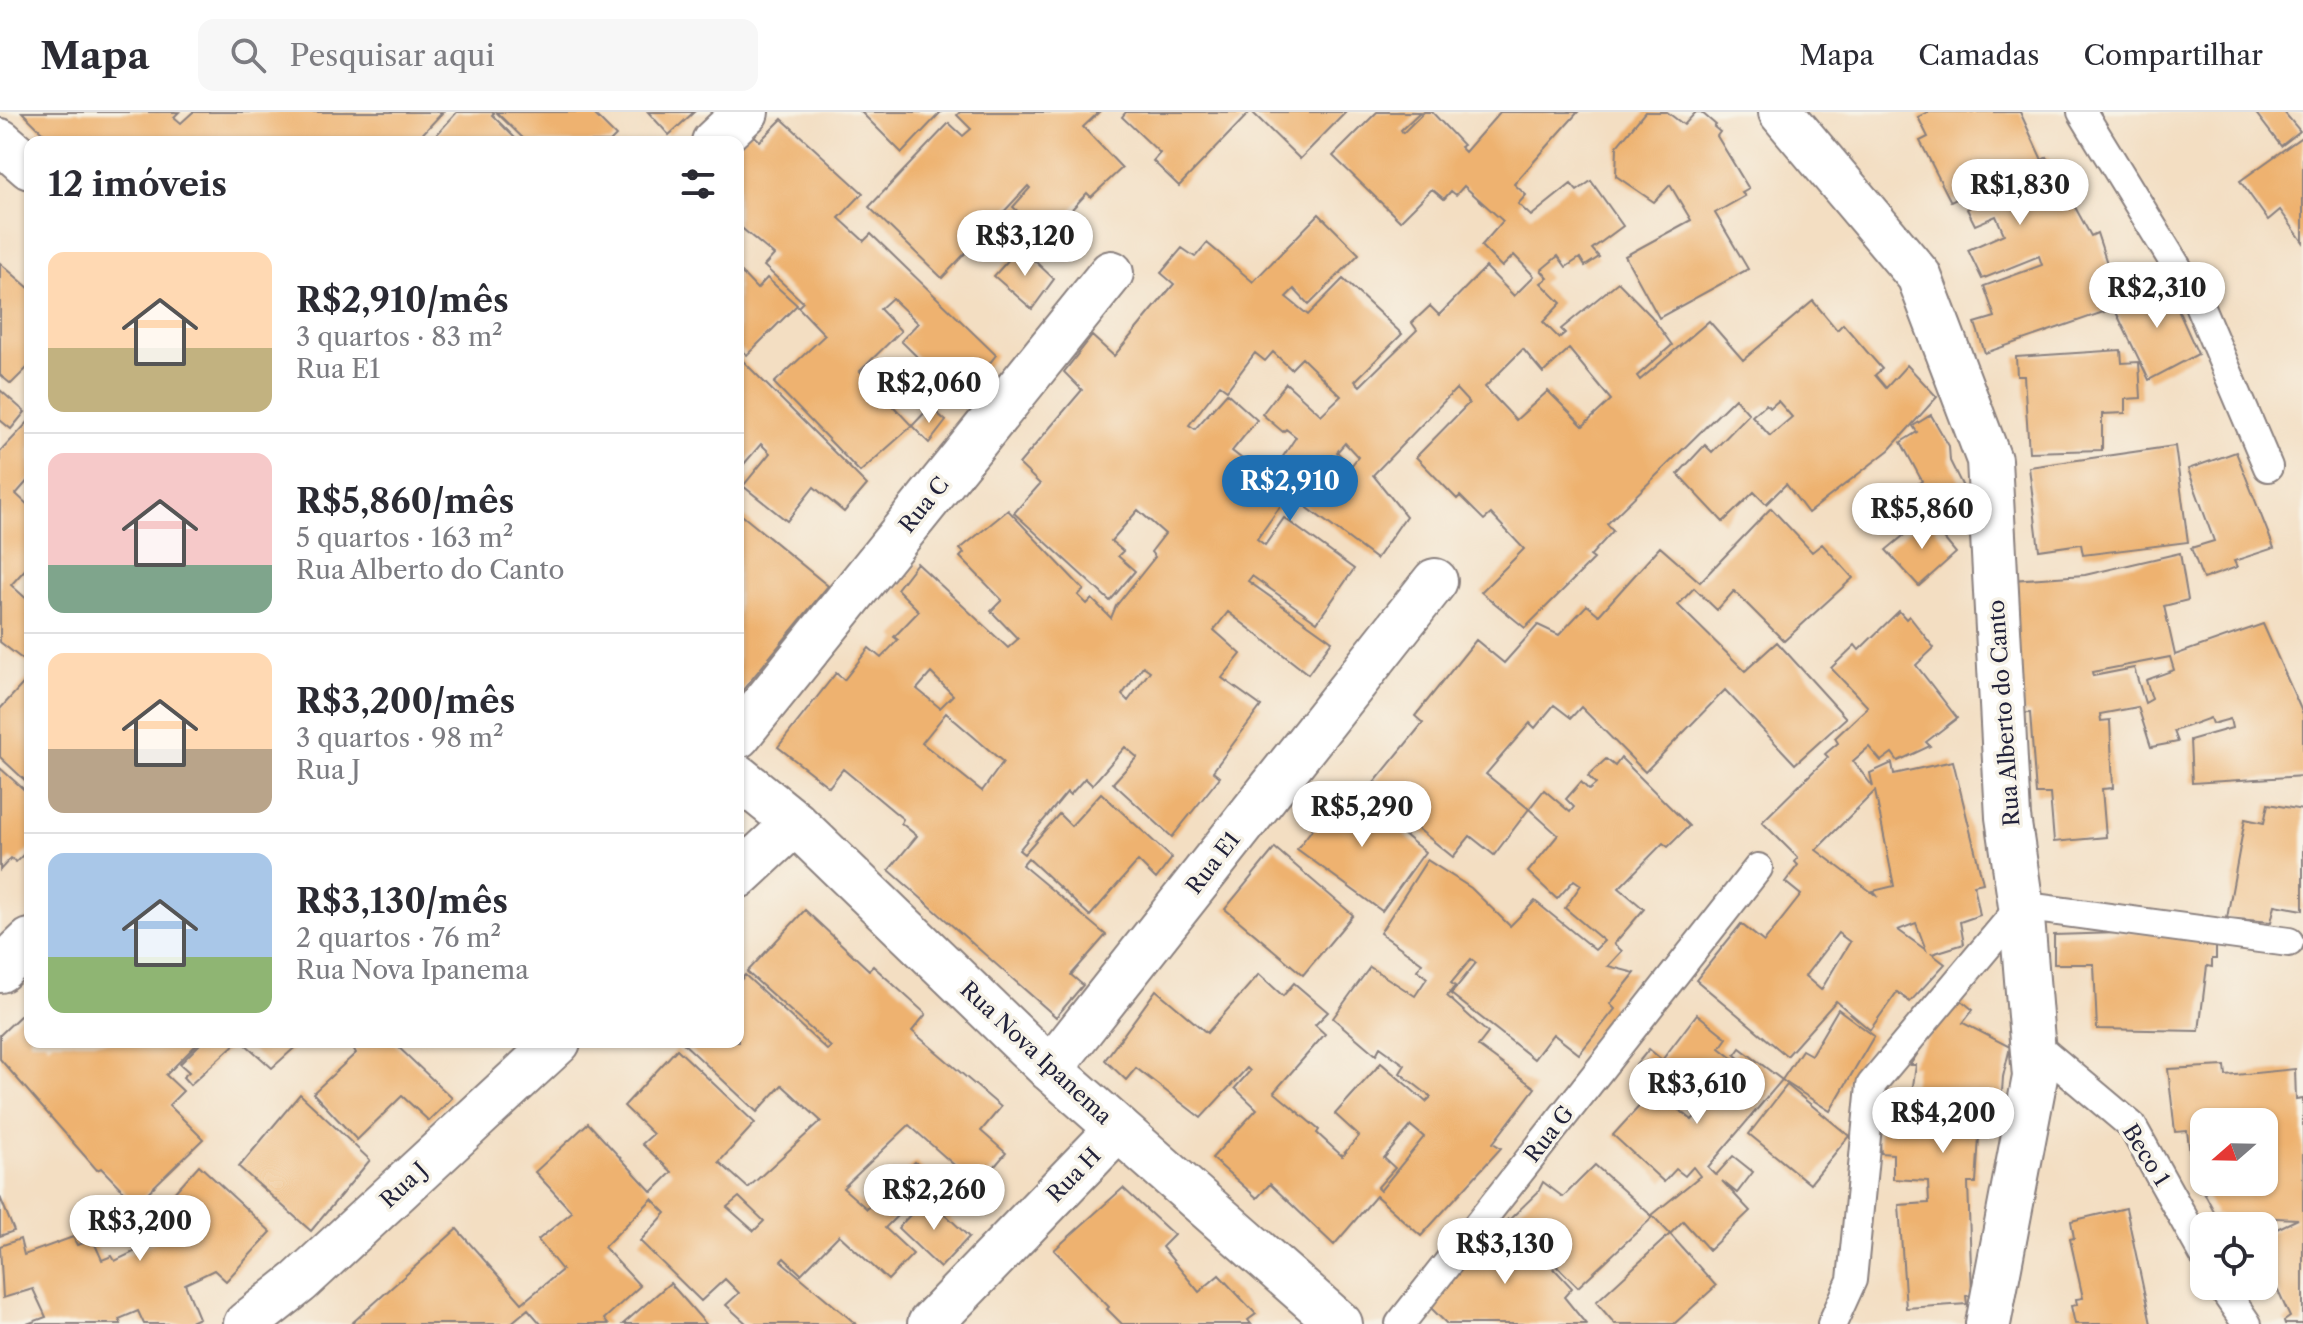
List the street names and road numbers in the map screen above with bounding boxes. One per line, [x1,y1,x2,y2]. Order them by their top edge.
street label: Rua C [893,472,955,538]
street label: Rua Alberto do Canto [1983,599,2025,827]
street label: Rua E1 [1180,827,1246,899]
street label: Rua Nova Ipanema [955,976,1118,1130]
street label: Rua G [1518,1100,1580,1168]
street label: Beco 1 [2117,1119,2175,1191]
street label: Rua H [1041,1142,1107,1208]
street label: Rua J [375,1156,433,1214]

